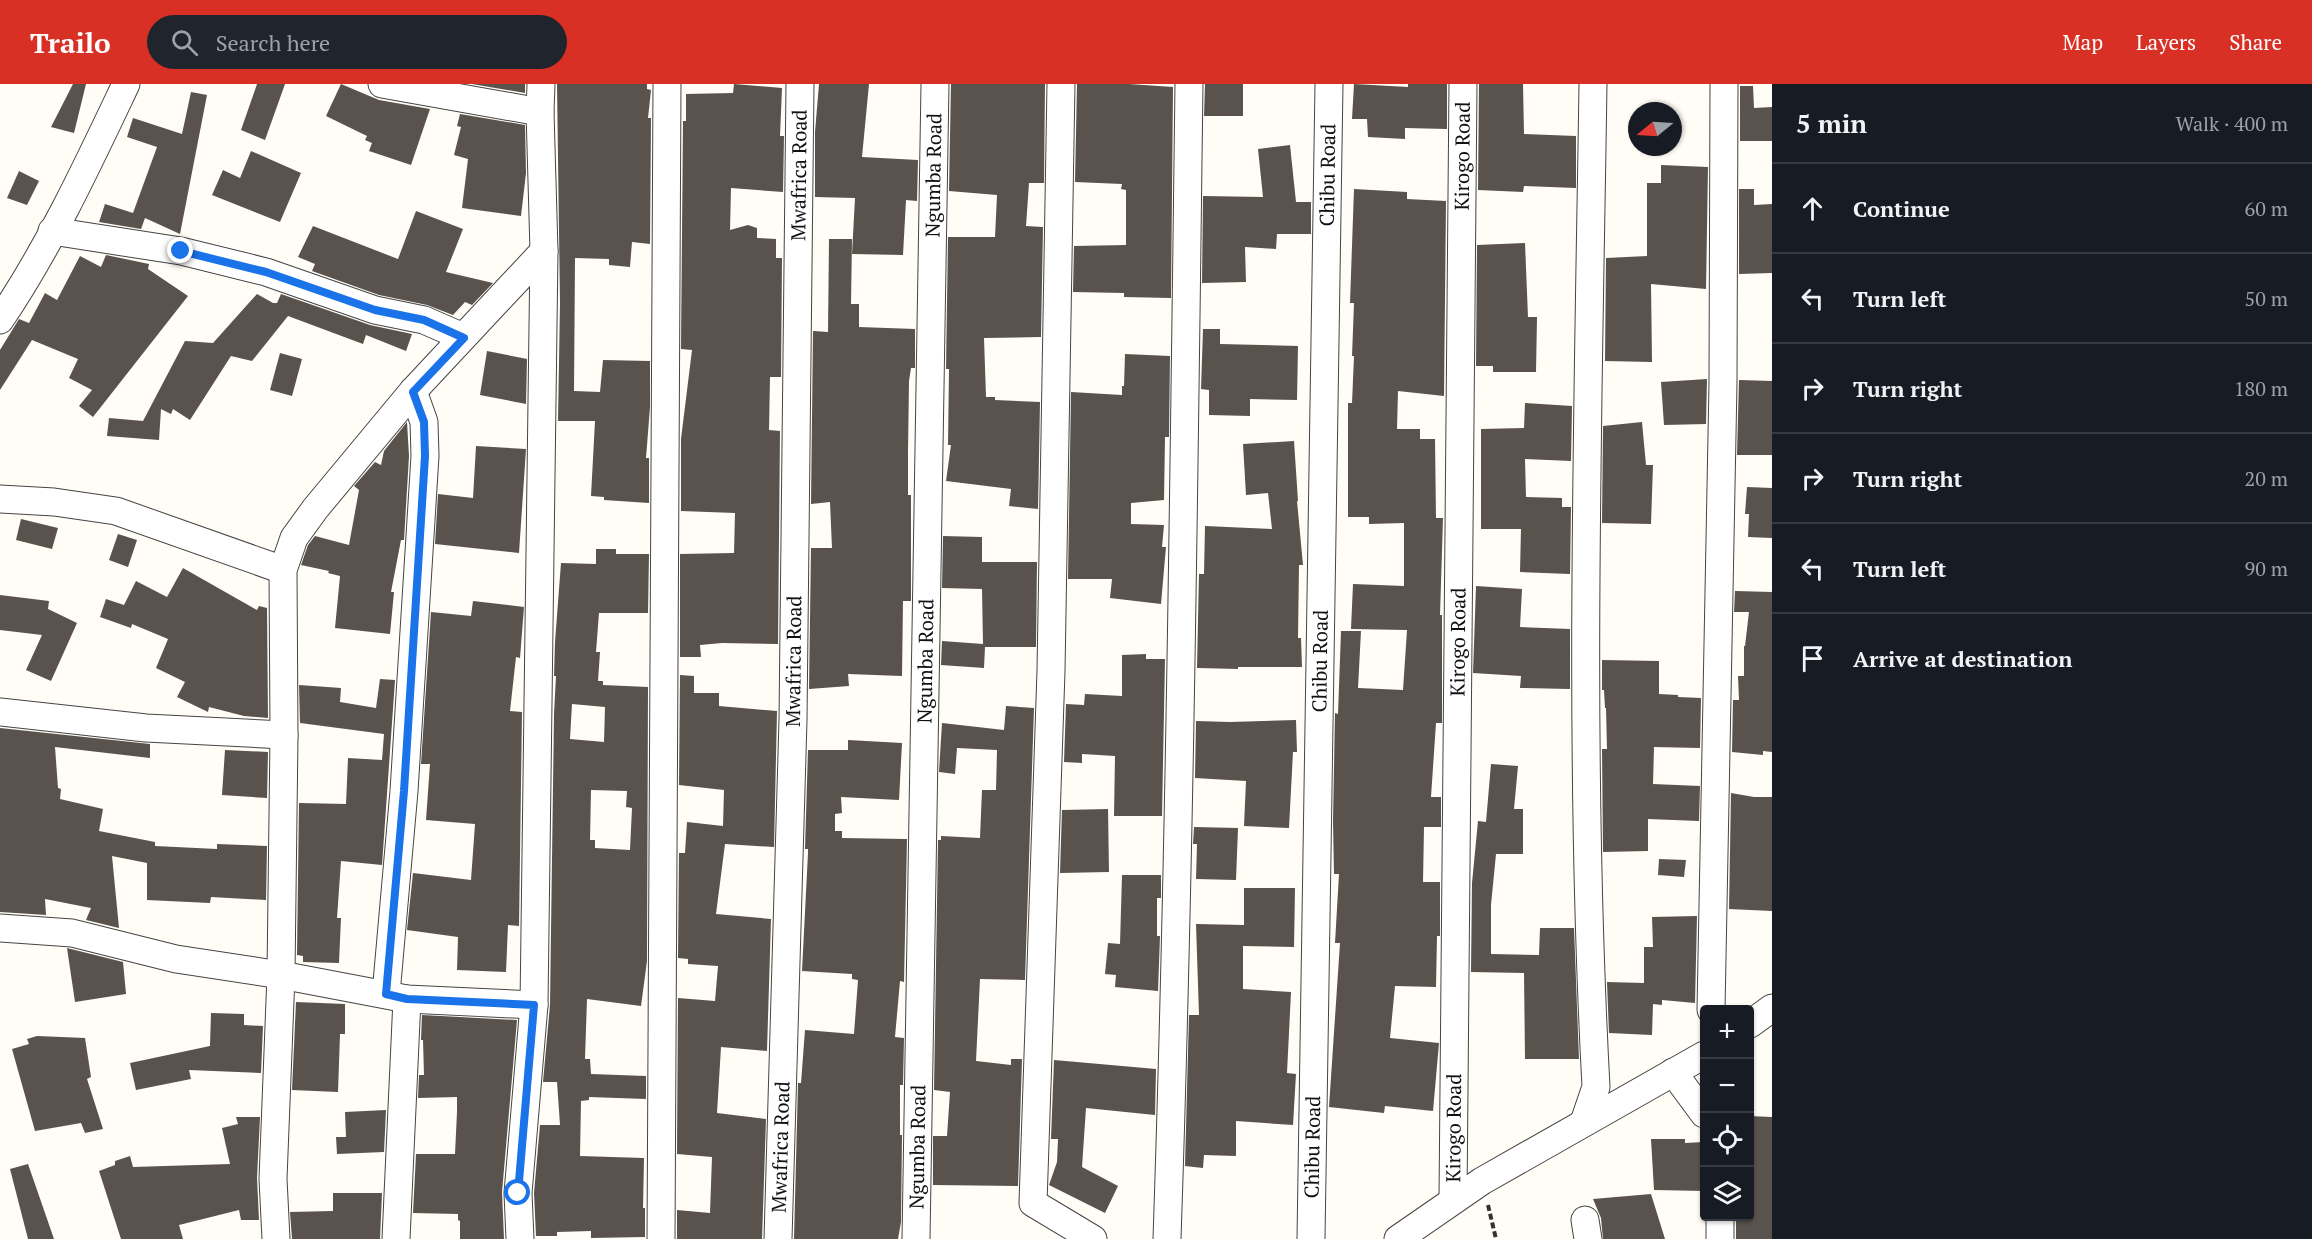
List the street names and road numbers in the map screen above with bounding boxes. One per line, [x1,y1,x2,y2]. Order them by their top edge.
street label: Kirogo Road [1448,102,1476,211]
street label: Mwafrica Road [784,109,813,241]
street label: Ngumba Road [918,113,948,238]
street label: Chibu Road [1313,124,1341,227]
street label: Kirogo Road [1444,587,1471,697]
street label: Mwafrica Road [779,595,807,727]
street label: Ngumba Road [910,599,940,724]
street label: Chibu Road [1305,610,1334,713]
street label: Kirogo Road [1439,1073,1467,1183]
street label: Mwafrica Road [765,1081,796,1213]
street label: Ngumba Road [902,1085,932,1209]
street label: Chibu Road [1298,1096,1326,1199]

